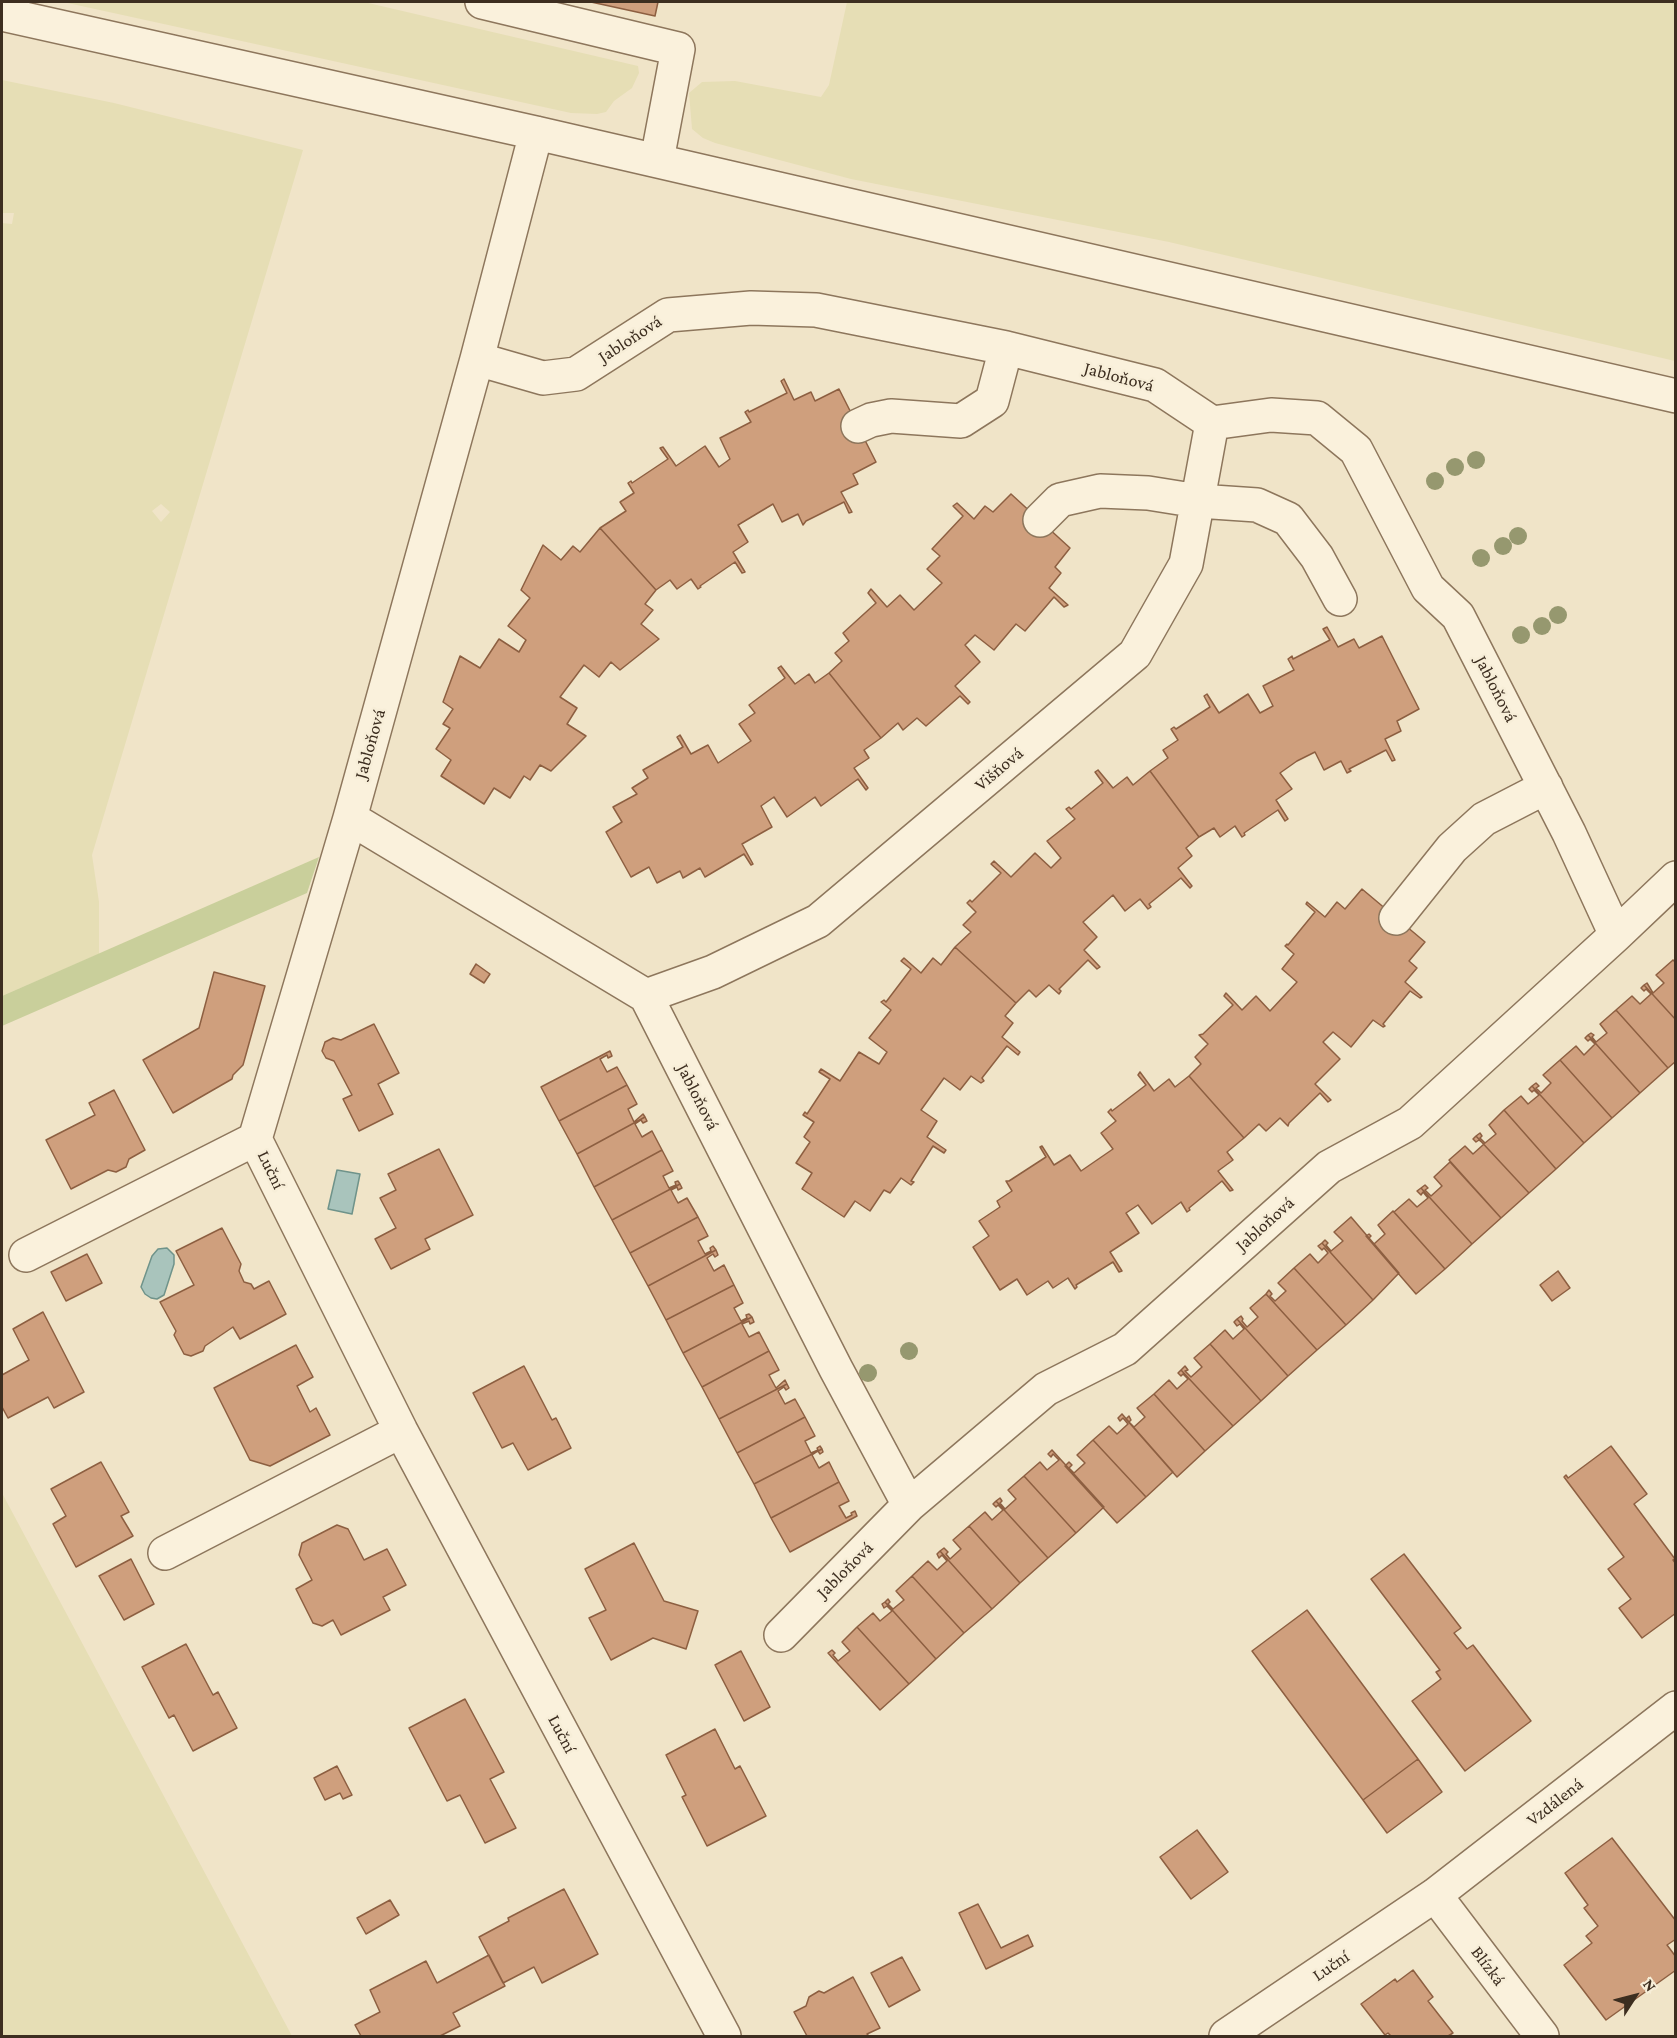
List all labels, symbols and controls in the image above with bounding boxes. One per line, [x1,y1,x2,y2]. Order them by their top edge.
street label: Jabloňová [594,310,666,368]
street label: Jabloňová [1082,357,1156,397]
street label: Jabloňová [1470,652,1522,726]
street label: Jabloňová [350,707,390,781]
street label: Višňová [970,742,1028,796]
street label: Jabloňová [672,1060,724,1134]
street label: Luční [252,1147,290,1193]
street label: Jabloňová [1231,1192,1299,1256]
street label: Jabloňová [812,1537,878,1603]
street label: Luční [543,1711,581,1757]
street label: Vzdálená [1522,1773,1588,1831]
street label: Blízká [1466,1942,1510,1990]
street label: Luční [1308,1946,1354,1986]
north arrow [1605,1966,1665,2026]
text: N [1640,1976,1660,1995]

